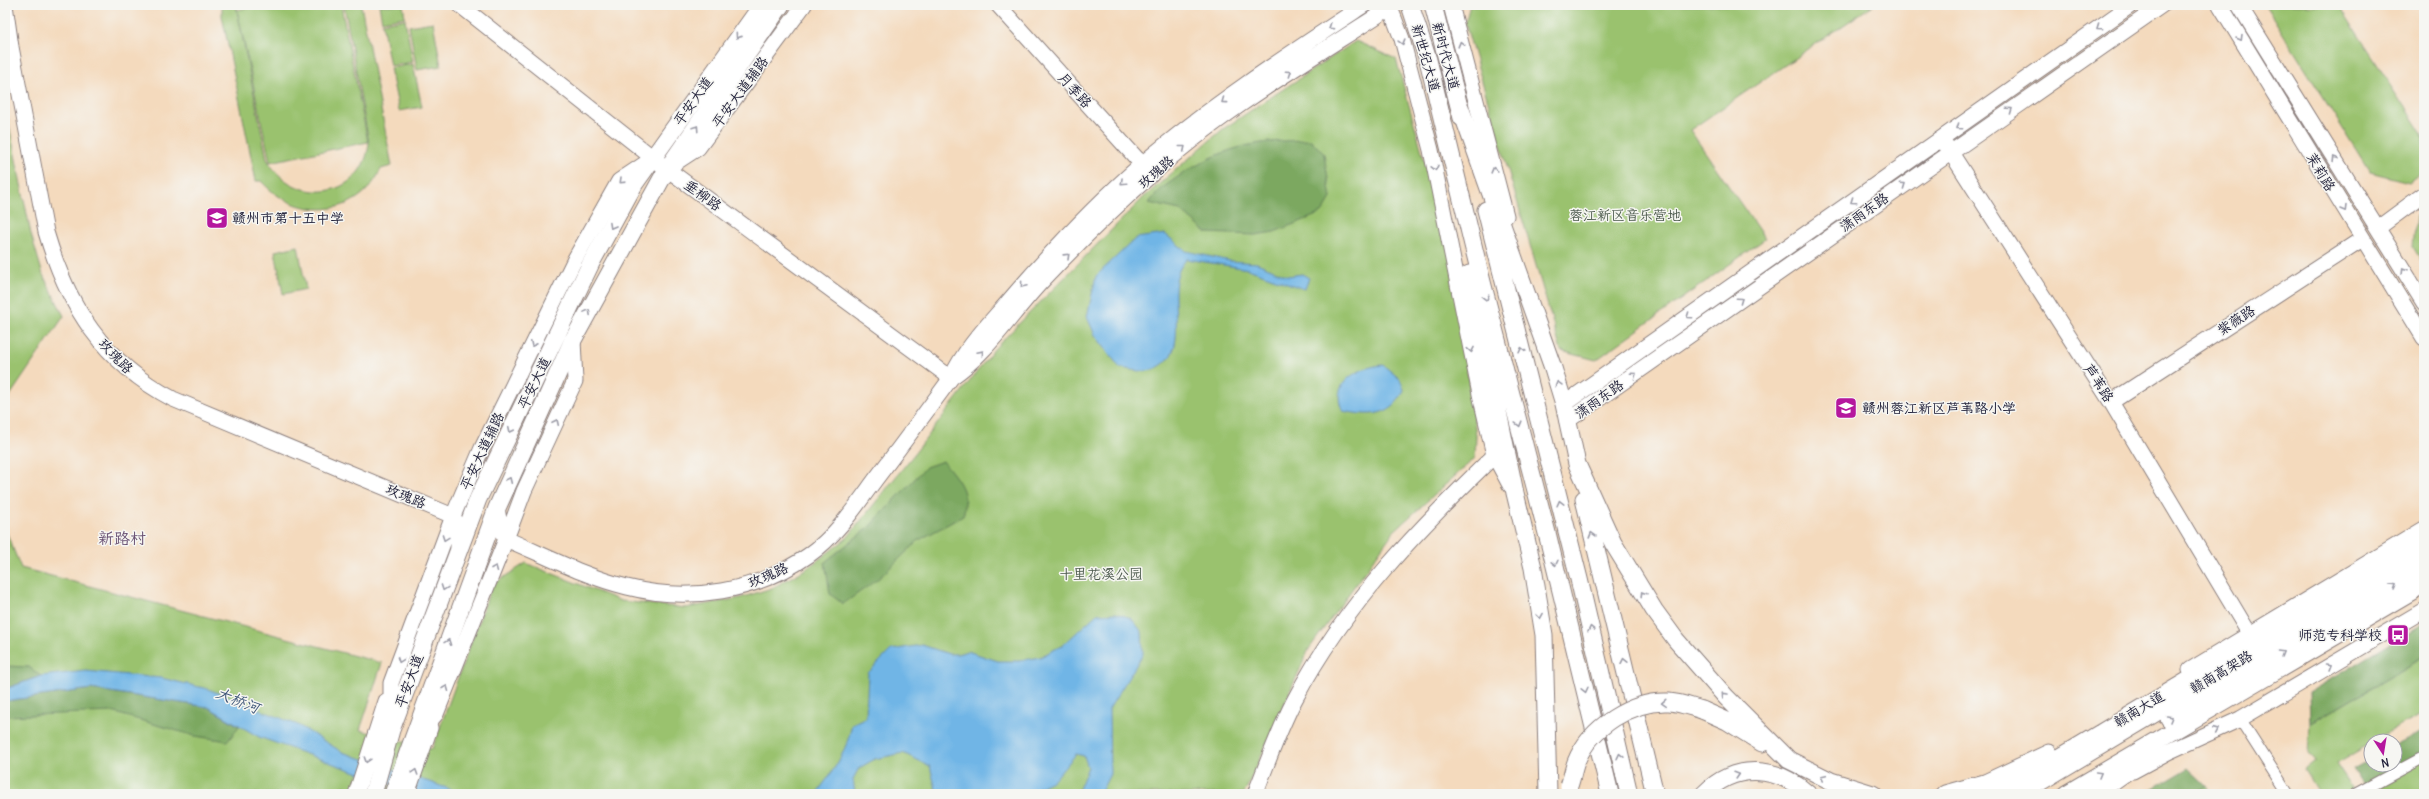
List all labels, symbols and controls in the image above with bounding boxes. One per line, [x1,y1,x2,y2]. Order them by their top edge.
street label: 新时代大道 [1428,20,1464,92]
one-way arrow [1328,22,1335,29]
street label: 新世纪大道 [1408,22,1444,94]
one-way arrow [2097,22,2104,29]
one-way arrow [735,32,743,39]
one-way arrow [2236,34,2243,41]
one-way arrow [1397,38,1406,45]
one-way arrow [1458,41,1466,47]
street label: 平安大道辅路 [708,53,772,131]
street label: 月季路 [1054,68,1096,112]
one-way arrow [1285,70,1292,78]
street label: 平安大道 [670,73,716,129]
one-way arrow [1222,96,1229,103]
one-way arrow [2006,107,2013,115]
one-way arrow [1956,122,1963,129]
one-way arrow [691,125,698,132]
one-way arrow [1178,146,1186,153]
street label: 茉莉路 [2302,149,2340,195]
street label: 玫瑰路 [1134,151,1178,193]
one-way arrow [2332,156,2340,163]
one-way arrow [1430,164,1439,171]
one-way arrow [1490,167,1499,174]
street label: 垂柳路 [681,175,725,215]
one-way arrow [619,176,627,183]
one-way arrow [1120,177,1128,185]
one-way arrow [1899,183,1906,190]
street label: 潇雨东路 [1836,189,1892,235]
one-way arrow [1850,196,1857,203]
school or university icon: 赣州市第十五中学 [204,205,230,231]
one-way arrow [2339,205,2347,212]
park label: 蓉江新区音乐营地 [1569,206,1681,224]
place label: 赣州市第十五中学 [232,209,344,227]
one-way arrow [609,221,616,229]
one-way arrow [1062,253,1070,261]
one-way arrow [2401,267,2408,274]
one-way arrow [1020,280,1027,288]
one-way arrow [1481,294,1490,301]
one-way arrow [1736,297,1743,305]
street label: 紫薇路 [2213,301,2259,339]
one-way arrow [583,309,590,316]
one-way arrow [1686,311,1693,319]
street label: 玫瑰路 [95,335,137,377]
one-way arrow [530,339,538,347]
one-way arrow [1467,347,1475,353]
one-way arrow [1518,347,1526,353]
one-way arrow [976,350,983,357]
street label: 平安大道 [514,354,554,412]
street label: 芦苇路 [2080,360,2118,406]
one-way arrow [1629,373,1636,380]
street label: 潇雨东路 [1571,376,1627,422]
one-way arrow [1554,381,1563,388]
school or university icon: 赣州蓉江新区芦苇路小学 [1833,395,1859,421]
place label: 赣州蓉江新区芦苇路小学 [1862,399,2016,417]
street label: 平安大道辅路 [456,409,508,493]
one-way arrow [551,419,559,426]
one-way arrow [1514,420,1523,427]
one-way arrow [508,426,516,433]
one-way arrow [504,477,512,485]
street label: 玫瑰路 [383,480,429,512]
one-way arrow [1556,500,1565,507]
district label: 新路村 [98,528,146,548]
one-way arrow [1588,531,1597,538]
one-way arrow [441,535,449,542]
street label: 玫瑰路 [745,558,791,592]
one-way arrow [1550,560,1558,567]
one-way arrow [490,564,498,571]
park label: 十里花溪公园 [1059,565,1143,583]
one-way arrow [440,584,448,591]
one-way arrow [2390,584,2397,591]
one-way arrow [1641,591,1648,598]
one-way arrow [1536,612,1544,619]
bus stop icon: 师范专科学校 [2385,622,2411,648]
one-way arrow [1587,626,1595,633]
place label: 师范专科学校 [2298,626,2382,644]
one-way arrow [443,638,451,645]
street label: 赣南高架路 [2186,646,2256,698]
one-way arrow [2278,650,2285,657]
street label: 平安大道 [391,652,427,710]
one-way arrow [396,657,404,664]
one-way arrow [1620,657,1628,664]
one-way arrow [2325,664,2332,671]
water label: 大桥河 [214,683,265,718]
one-way arrow [441,685,449,692]
one-way arrow [1580,687,1588,693]
street label: 赣南大道 [2110,687,2168,731]
one-way arrow [1722,692,1729,699]
one-way arrow [1661,699,1667,707]
one-way arrow [2166,716,2173,723]
one-way arrow [2212,727,2220,735]
north arrow [2363,733,2403,773]
one-way arrow [1617,753,1625,759]
text: N [2380,755,2390,770]
one-way arrow [364,756,372,763]
one-way arrow [410,769,418,776]
one-way arrow [1734,771,1741,780]
one-way arrow [2095,772,2102,779]
one-way arrow [1820,774,1827,782]

